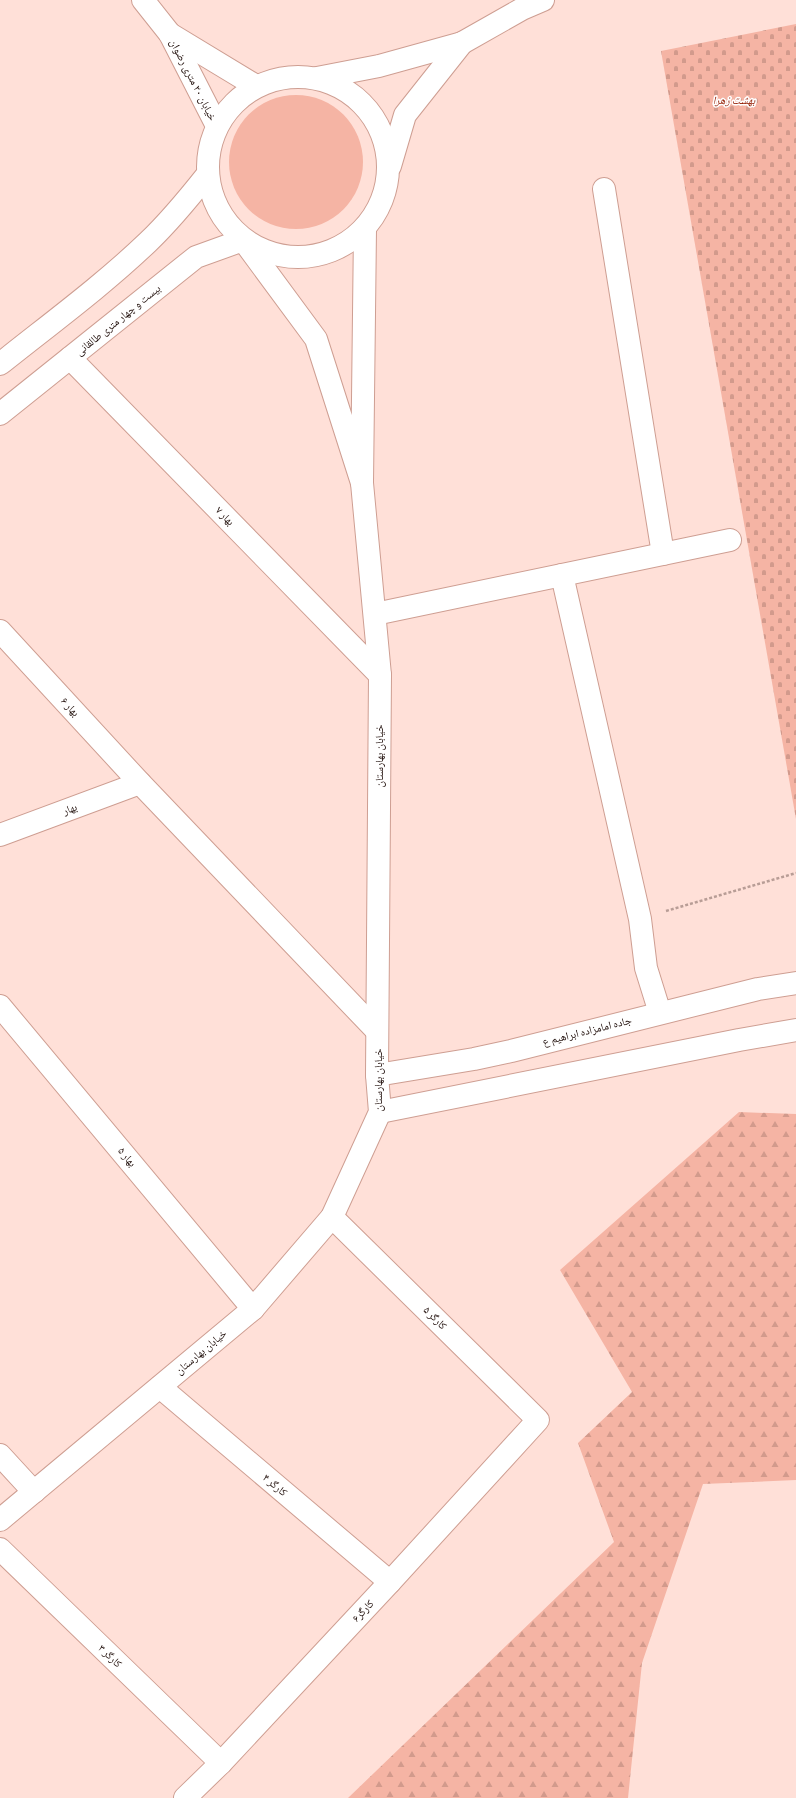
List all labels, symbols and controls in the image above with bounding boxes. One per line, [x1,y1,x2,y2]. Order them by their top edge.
street label: خیابان ۲۰ متری رضوان [167,37,219,123]
park label: بهشت زهرا [713,94,756,107]
street label: بیست و چهار متری طالقانی [73,282,163,358]
street label: بهار ۷ [213,504,237,528]
street label: بهار ۶ [58,695,82,719]
street label: خیابان بهارستان [373,725,386,787]
street label: بهار [60,800,79,818]
street label: جاده امامزاده ابراهیم ع [541,1014,633,1049]
street label: خیابان بهارستان [372,1049,385,1111]
street label: بهار ۵ [115,1145,139,1169]
street label: کارگر ۵ [421,1304,450,1333]
street label: خیابان بهارستان [173,1327,229,1377]
street label: کارگر ۴ [260,1471,290,1499]
street label: کارگر۶ [350,1597,377,1625]
street label: کارگر ۳ [95,1642,125,1671]

